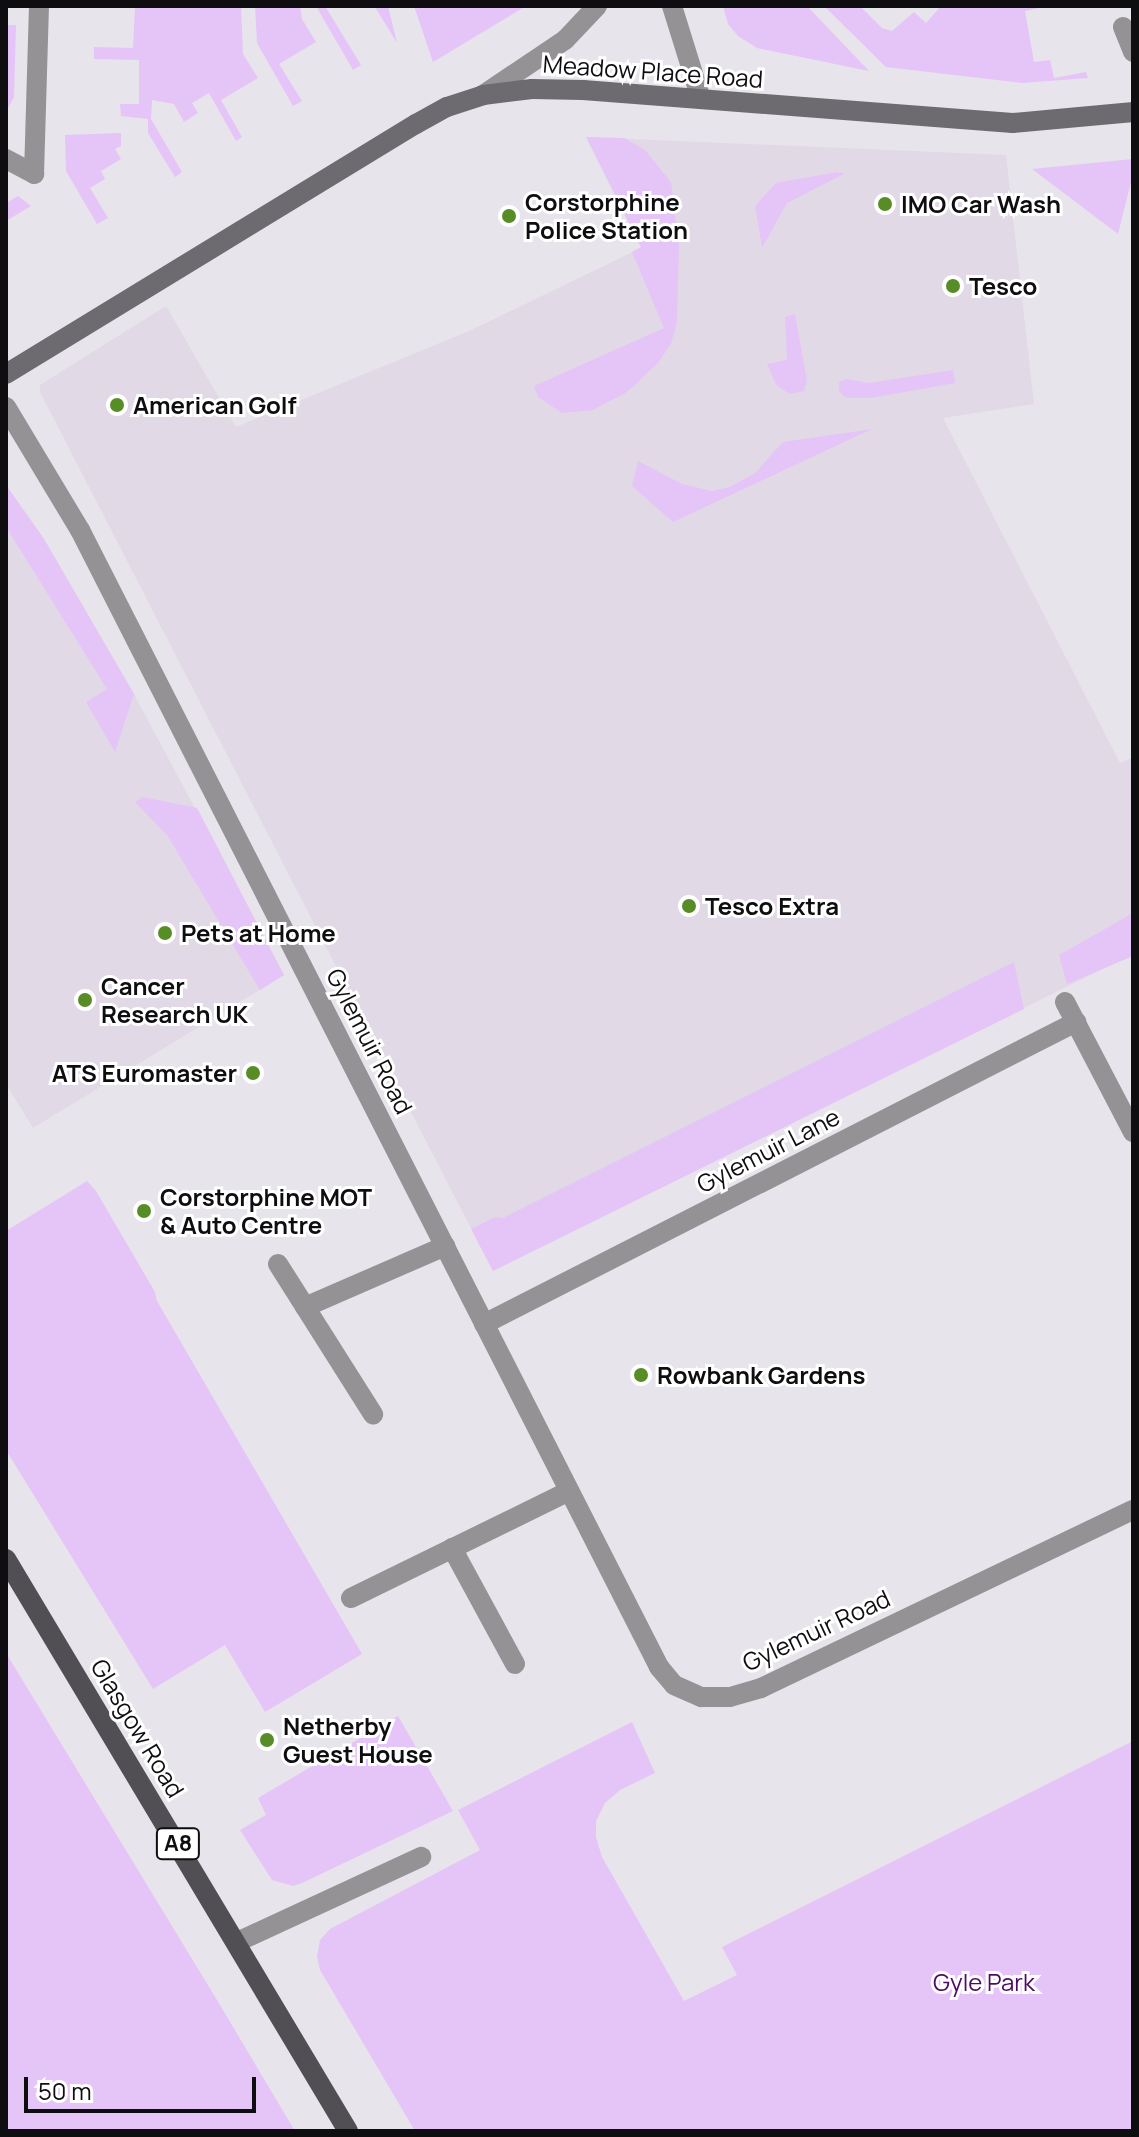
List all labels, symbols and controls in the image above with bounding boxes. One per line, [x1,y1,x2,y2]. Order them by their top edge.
street label: Meadow Place Road [542,49,764,93]
place label: Corstorphine Police Station [525,188,688,244]
place label: IMO Car Wash [901,190,1061,218]
marker: IMO Car Wash [876,195,894,213]
marker: Corstorphine Police Station [500,207,518,225]
place label: Tesco [969,272,1037,300]
marker: Tesco [944,277,962,295]
place label: American Golf [133,391,297,419]
marker: American Golf [108,396,126,414]
place label: Tesco Extra [705,892,839,920]
marker: Tesco Extra [680,897,698,915]
place label: Pets at Home [181,919,336,947]
marker: Pets at Home [156,924,174,942]
street label: Gylemuir Road [321,963,419,1119]
place label: Cancer Research UK [101,972,248,1028]
marker: Cancer Research UK [76,991,94,1009]
place label: ATS Euromaster [52,1059,237,1087]
marker: ATS Euromaster [244,1064,262,1082]
street label: Gylemuir Lane [692,1102,844,1198]
place label: Corstorphine MOT & Auto Centre [160,1183,372,1239]
marker: Corstorphine MOT & Auto Centre [135,1202,153,1220]
place label: Rowbank Gardens [657,1361,865,1389]
marker: Rowbank Gardens [632,1366,650,1384]
street label: Gylemuir Road [738,1583,894,1677]
street label: Glasgow Road [85,1654,191,1802]
place label: Netherby Guest House [283,1712,433,1768]
marker: Netherby Guest House [258,1731,276,1749]
road number: A8 [154,1826,202,1862]
park label: Gyle Park [933,1968,1035,1996]
scale bar [28,2061,260,2111]
text: 50 m [38,2074,92,2107]

